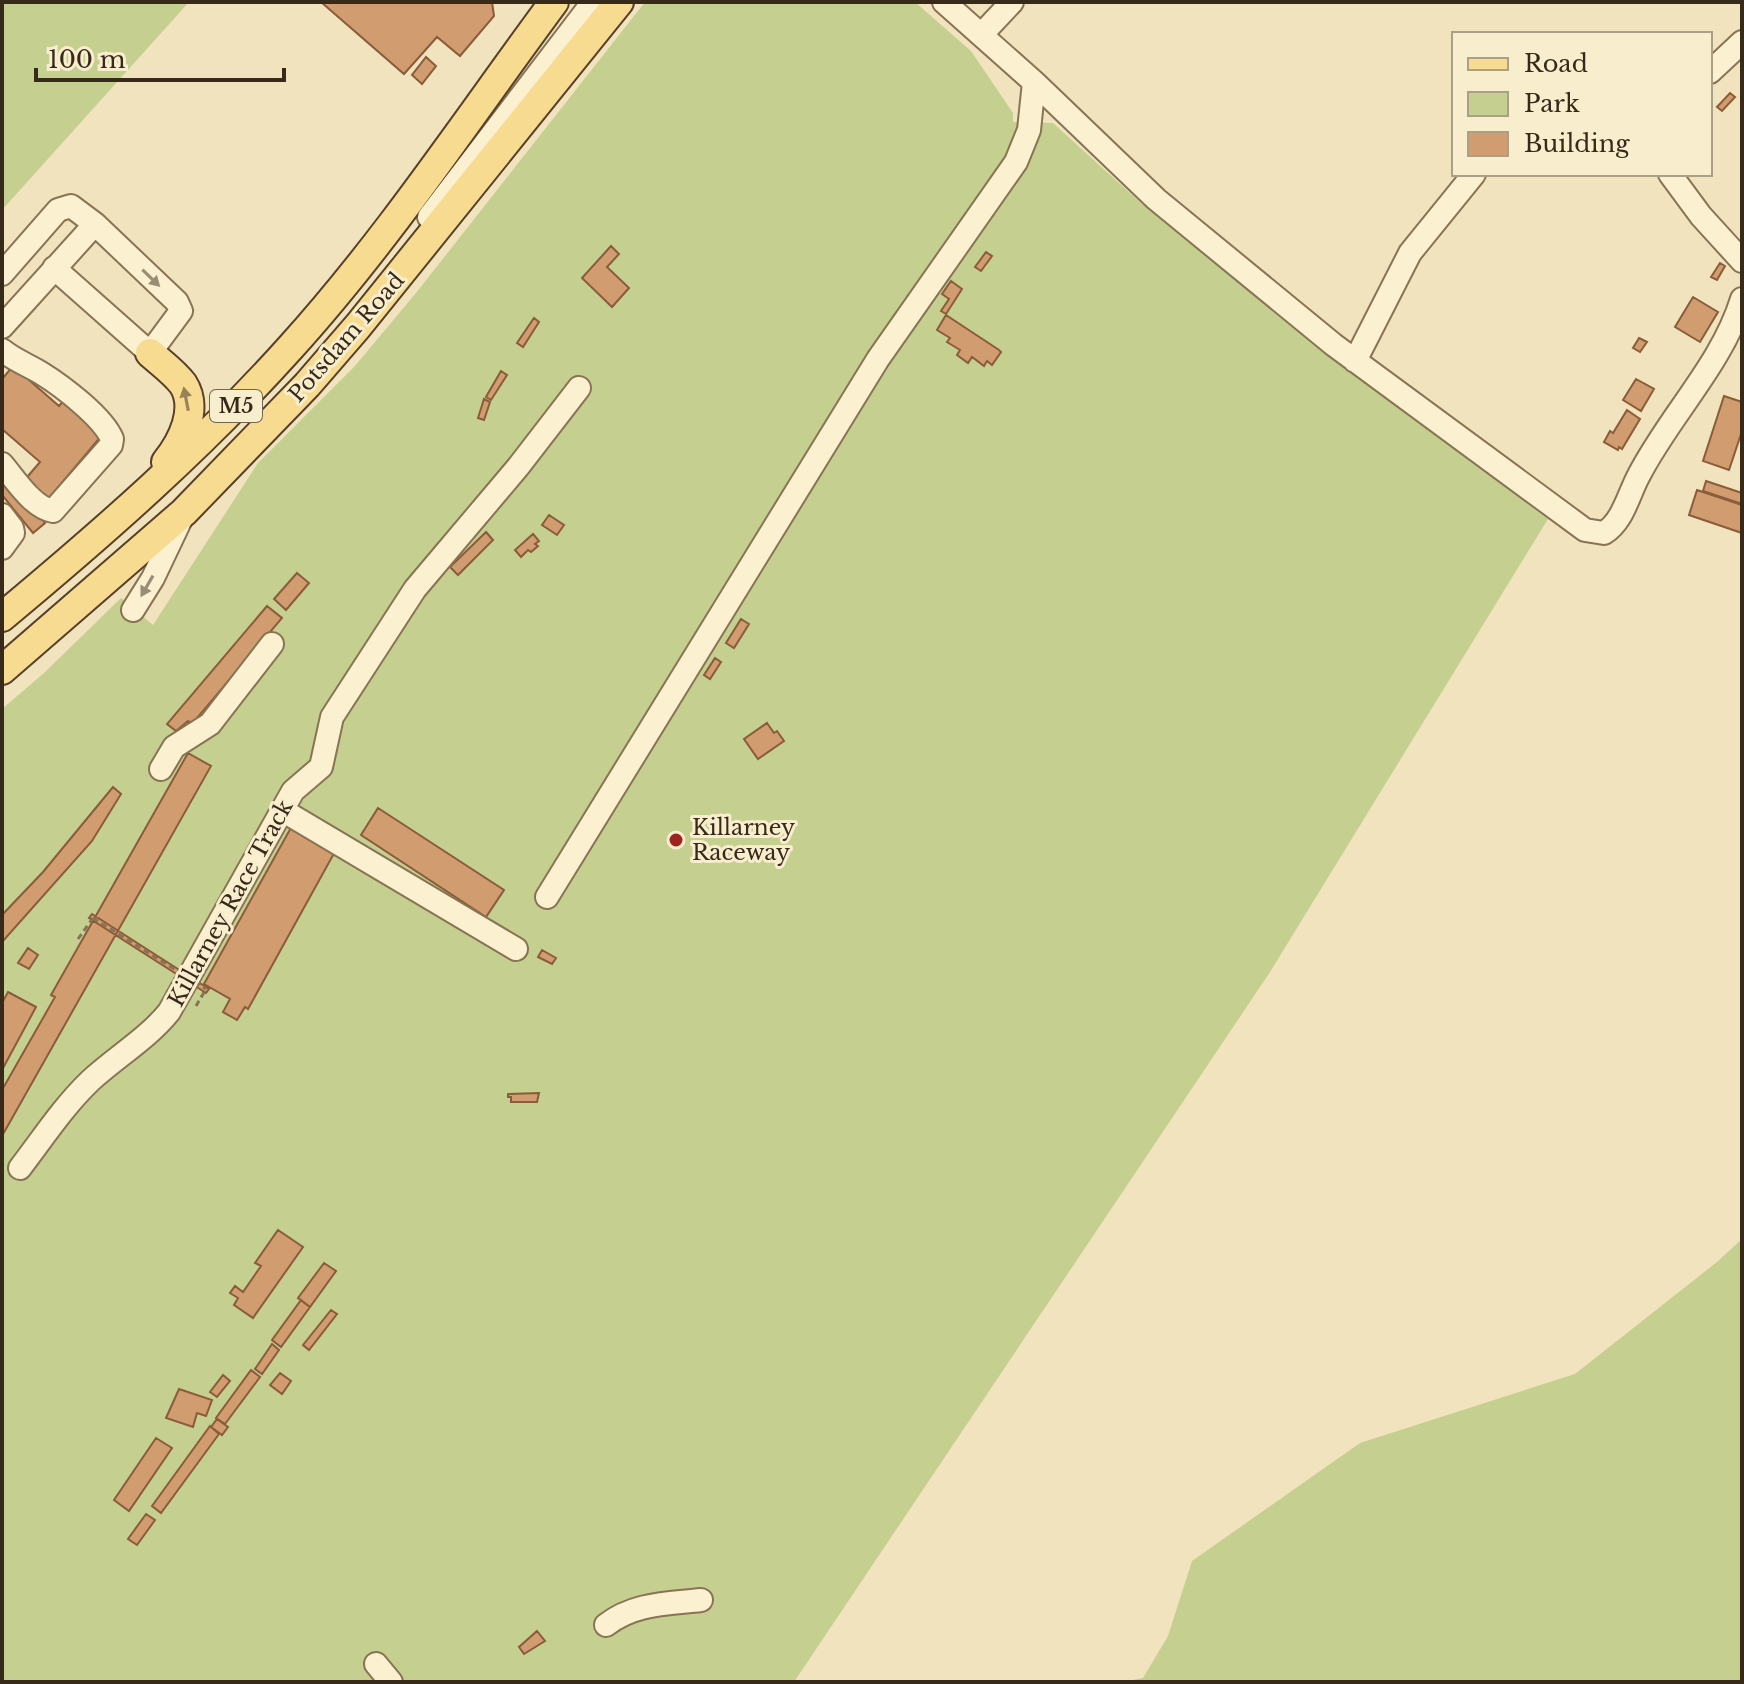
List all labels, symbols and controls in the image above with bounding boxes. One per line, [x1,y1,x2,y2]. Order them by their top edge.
scale bar [36,32,284,82]
legend [1452,32,1712,176]
text: 100 m [48,45,126,74]
text: Road [1524,49,1588,78]
text: Park [1524,89,1580,118]
text: Building [1524,129,1630,158]
street label: Potsdam Road [283,267,410,408]
one-way arrow [141,268,160,286]
one-way arrow [180,387,192,412]
road number: M5 [210,390,262,422]
one-way arrow [140,575,154,598]
street label: Killarney Race Track [162,795,299,1011]
place label: Killarney Raceway [692,814,795,866]
marker: Killarney Raceway [667,831,685,849]

